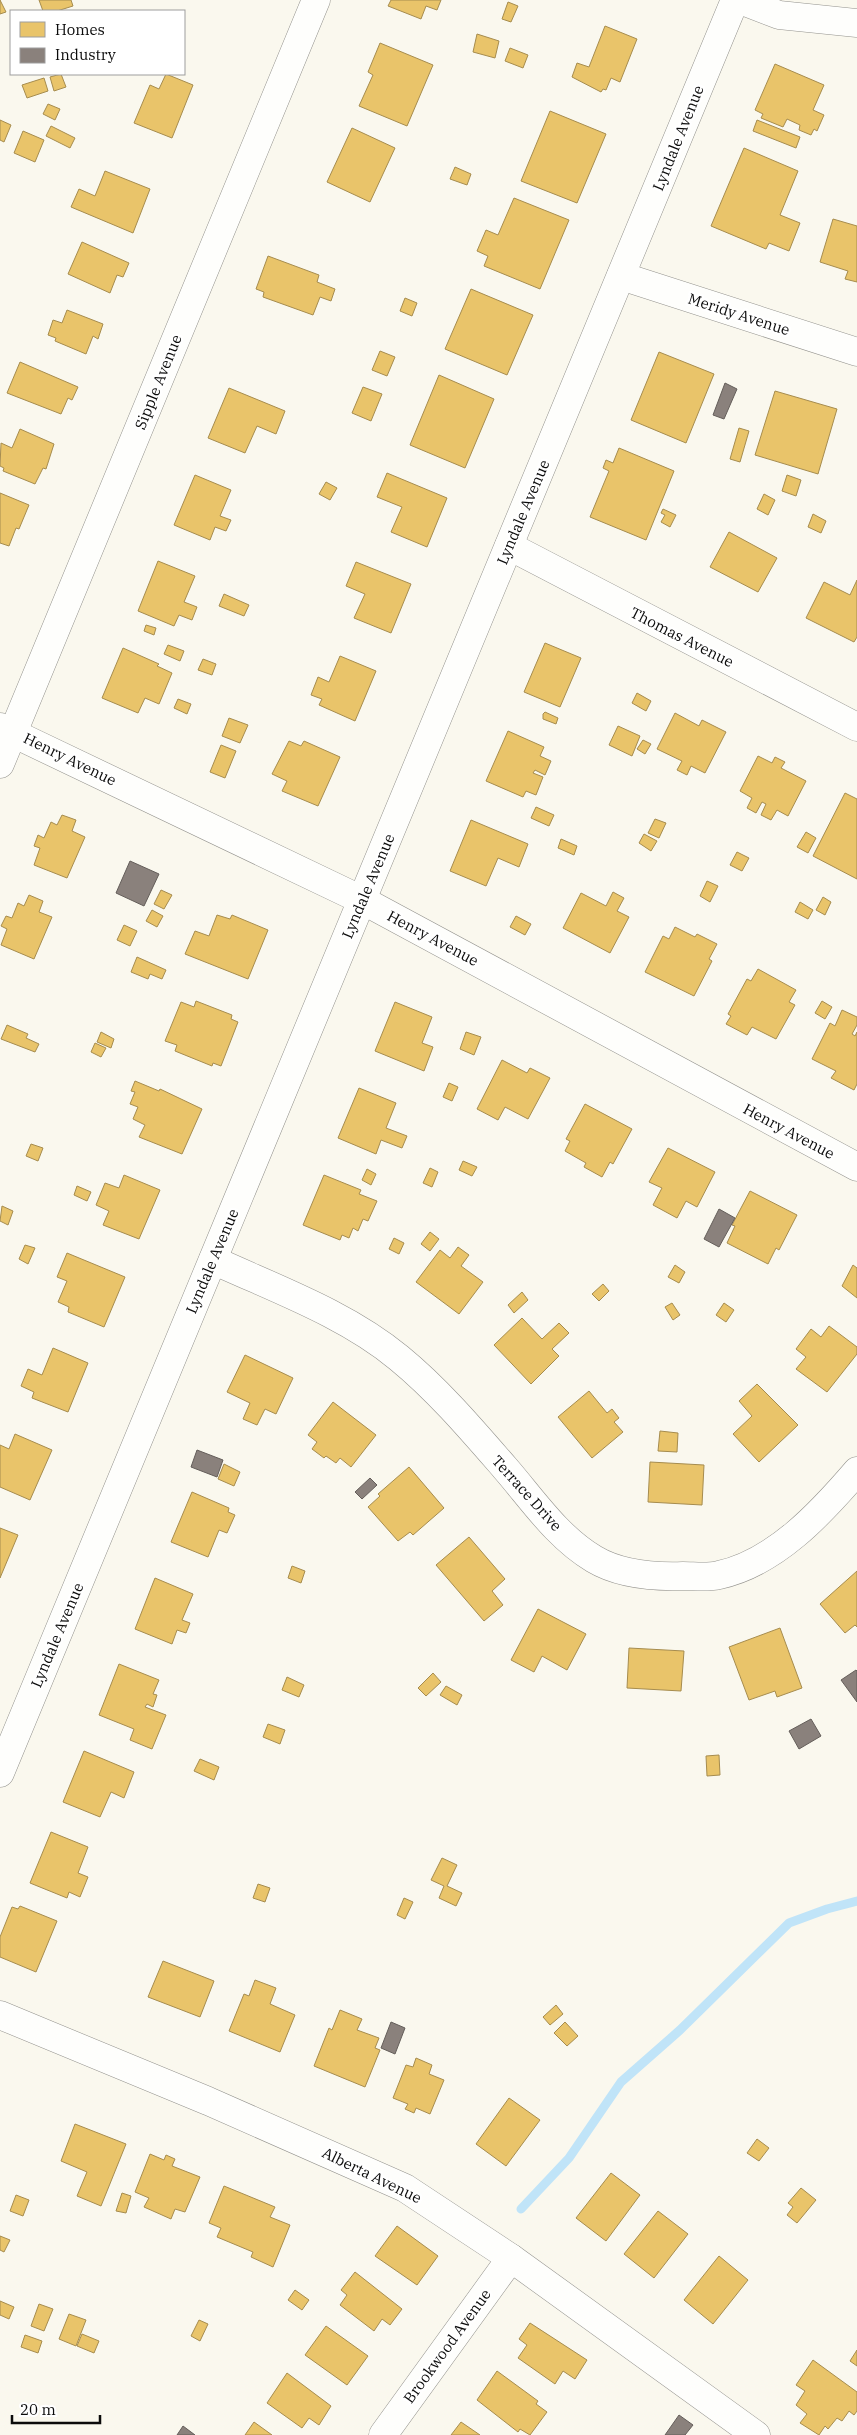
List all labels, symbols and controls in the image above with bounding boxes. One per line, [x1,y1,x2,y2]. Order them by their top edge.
legend [10,10,185,75]
text: Homes [55,20,105,39]
text: Industry [55,45,116,64]
street label: Lyndale Avenue [648,82,708,194]
street label: Meridy Avenue [686,289,792,339]
street label: Sipple Avenue [130,332,186,432]
street label: Lyndale Avenue [492,457,554,567]
street label: Thomas Avenue [627,603,737,671]
street label: Henry Avenue [21,728,119,790]
street label: Lyndale Avenue [337,831,399,941]
street label: Henry Avenue [384,906,482,970]
street label: Henry Avenue [740,1099,838,1163]
street label: Lyndale Avenue [181,1206,243,1316]
street label: Terrace Drive [488,1451,566,1535]
street label: Lyndale Avenue [26,1580,88,1690]
street label: Alberta Avenue [319,2143,425,2207]
street label: Brookwood Avenue [399,2285,495,2407]
scale bar [12,2392,100,2424]
text: 20 m [20,2400,56,2419]

